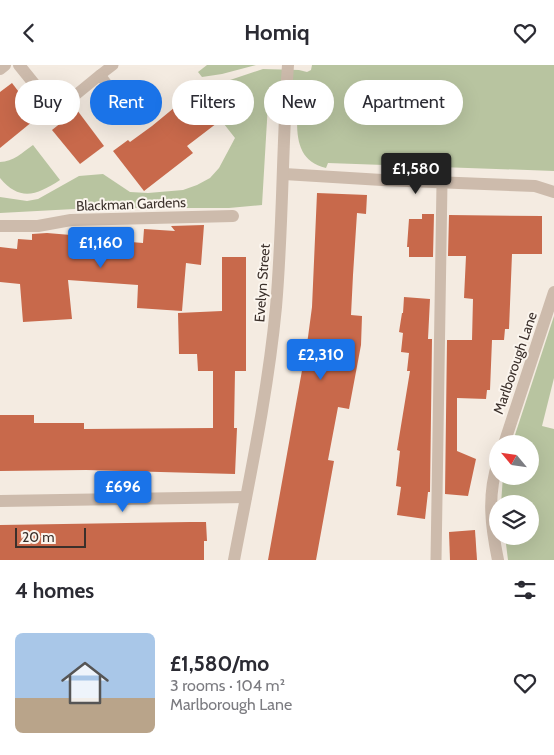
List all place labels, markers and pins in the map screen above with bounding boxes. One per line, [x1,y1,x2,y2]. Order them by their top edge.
pin: £1,580 [375,153,457,195]
pin: £1,160 [60,227,142,269]
pin: £2,310 [280,339,362,381]
pin: £696 [93,471,153,513]

